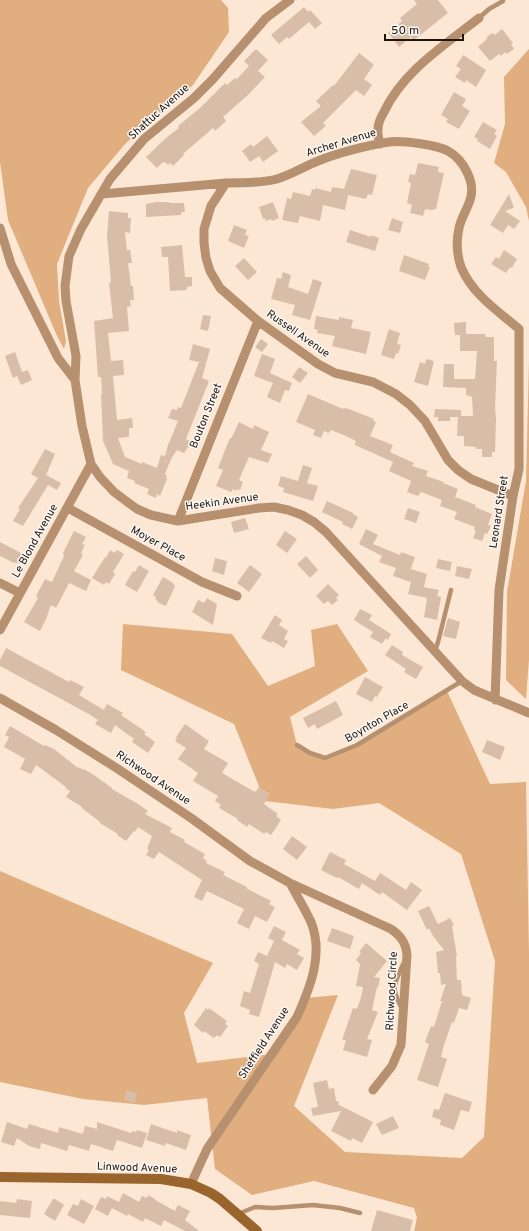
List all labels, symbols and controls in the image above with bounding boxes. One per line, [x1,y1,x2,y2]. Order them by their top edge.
scale bar [385,16,463,42]
text: 50 m [391,23,419,39]
street label: Shattuc Avenue [126,81,192,143]
street label: Archer Avenue [304,126,378,160]
street label: Russell Avenue [264,307,332,361]
street label: Bouton Street [187,381,225,451]
street label: Leonard Street [486,475,512,549]
street label: Heekin Avenue [185,490,259,514]
street label: Le Blond Avenue [9,502,61,580]
street label: Moyer Place [128,523,188,565]
street label: Boynton Place [343,698,412,746]
street label: Richwood Avenue [113,748,193,808]
street label: Richwood Circle [383,951,401,1031]
street label: Sheffield Avenue [236,1004,293,1082]
street label: Linwood Avenue [97,1160,178,1176]

